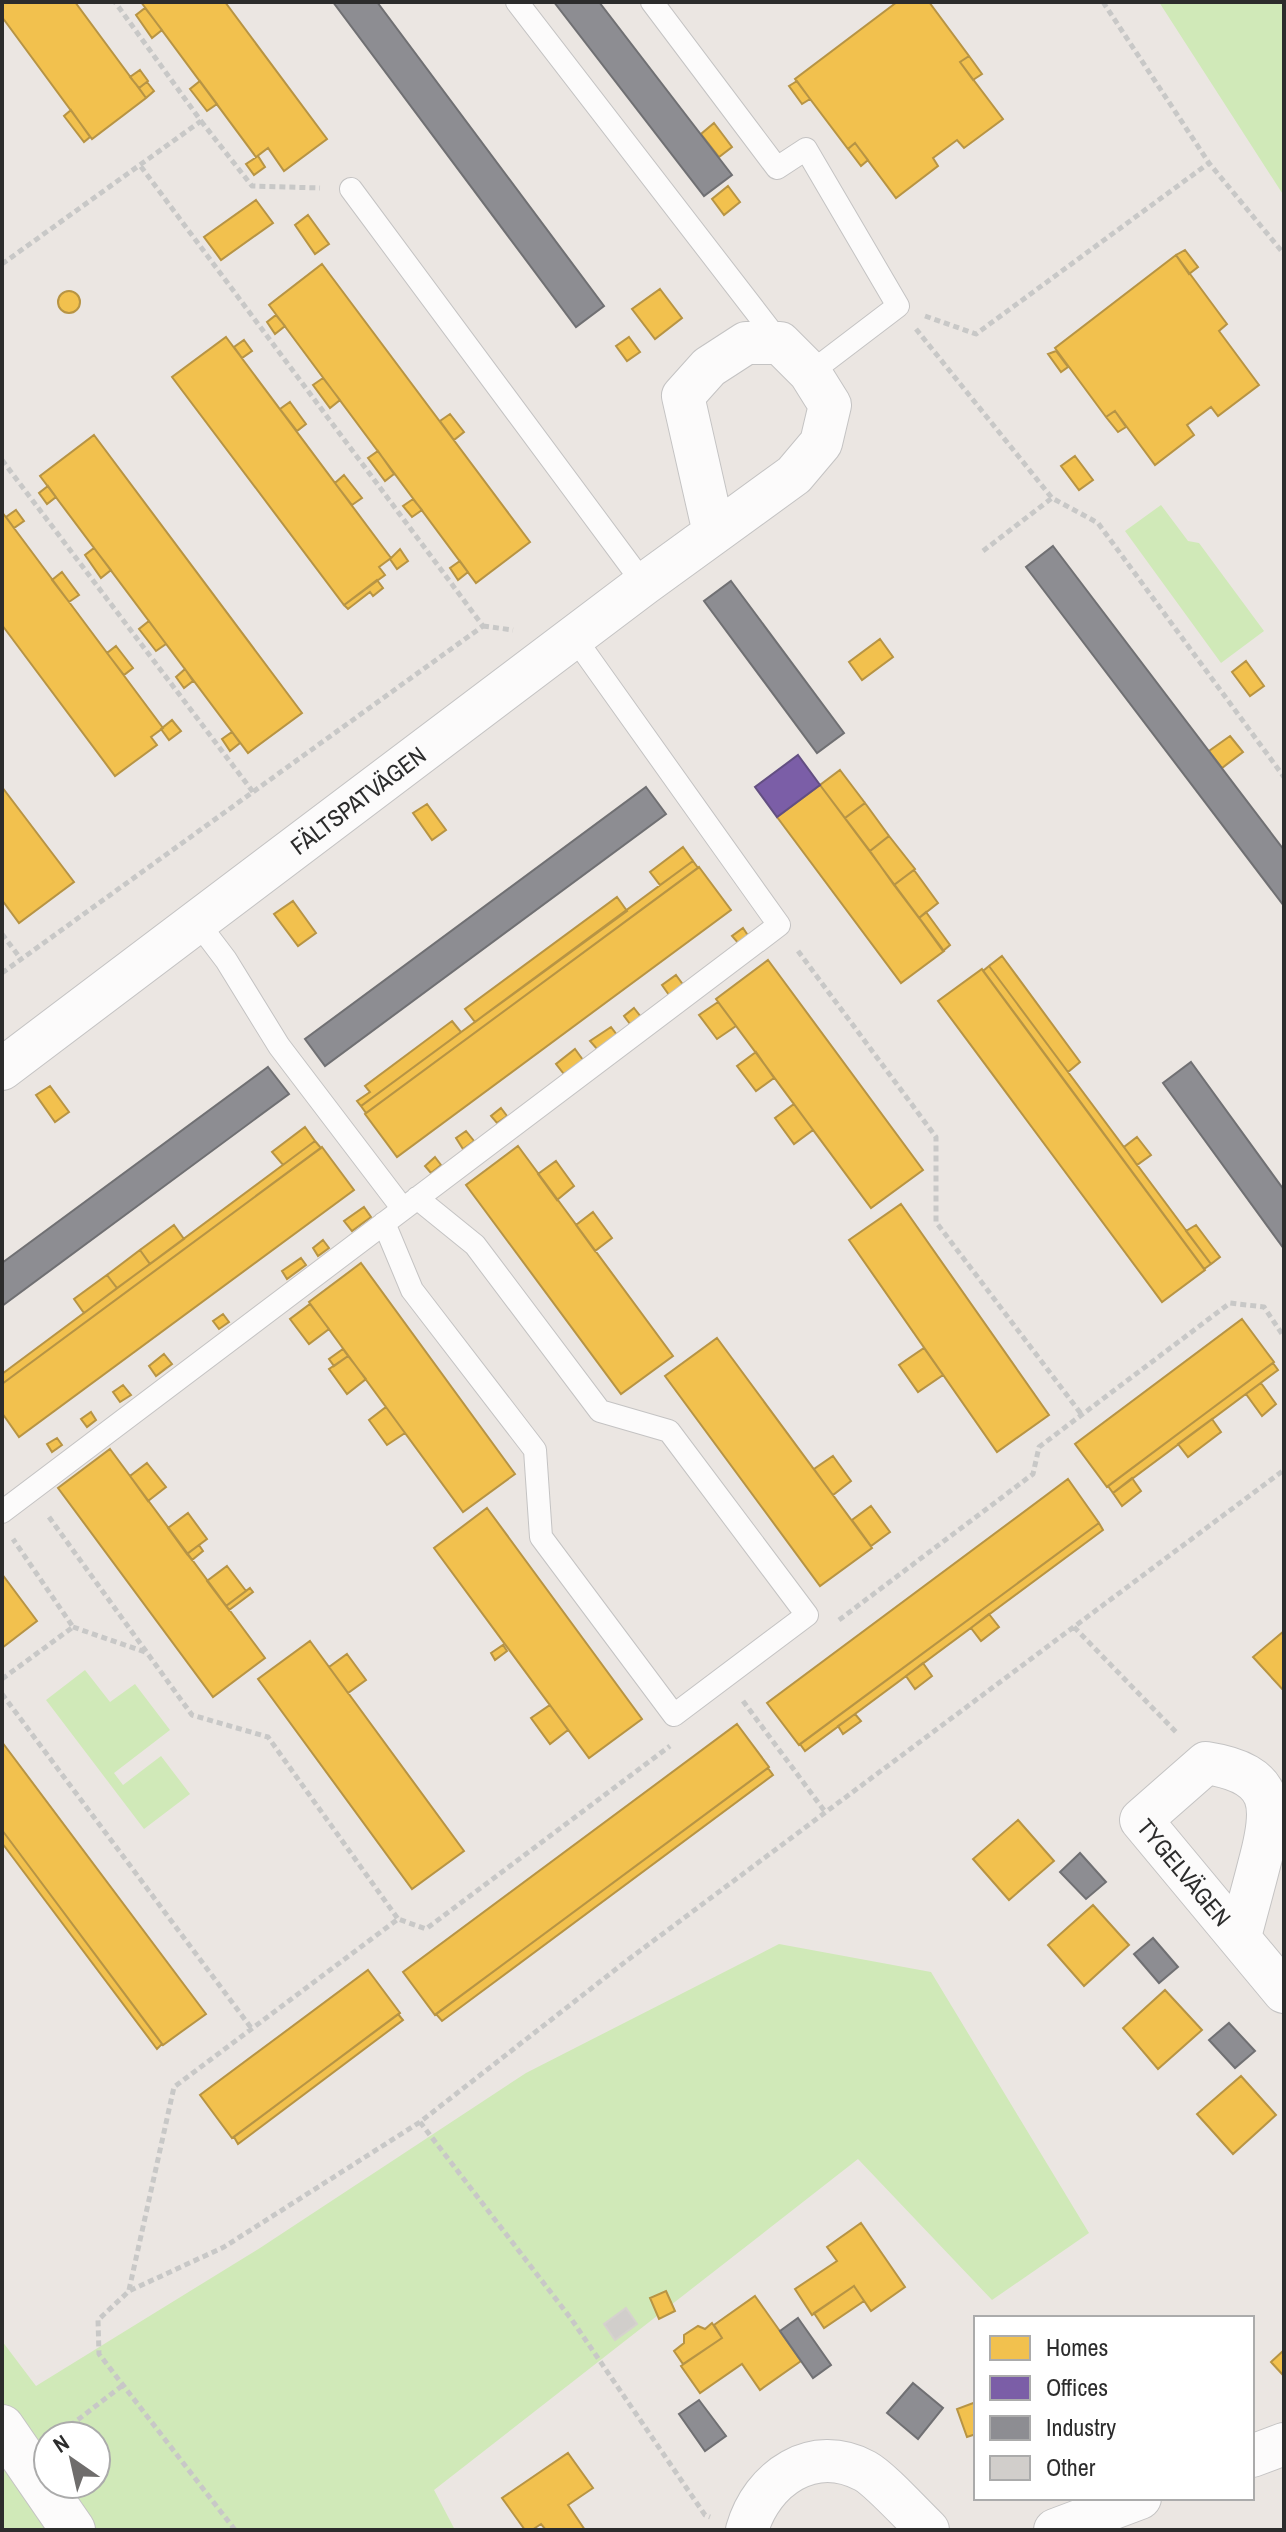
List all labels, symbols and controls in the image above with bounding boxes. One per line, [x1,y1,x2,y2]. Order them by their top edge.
street label: FÄLTSPATVÄGEN [284,739,432,862]
street label: TYGELVÄGEN [1130,1812,1239,1933]
legend [974,2316,1254,2500]
text: Homes [1046,2331,1108,2363]
text: Offices [1046,2371,1108,2403]
text: Industry [1046,2411,1116,2443]
north arrow [32,2420,112,2500]
text: N [47,2427,75,2459]
text: Other [1046,2451,1096,2483]

